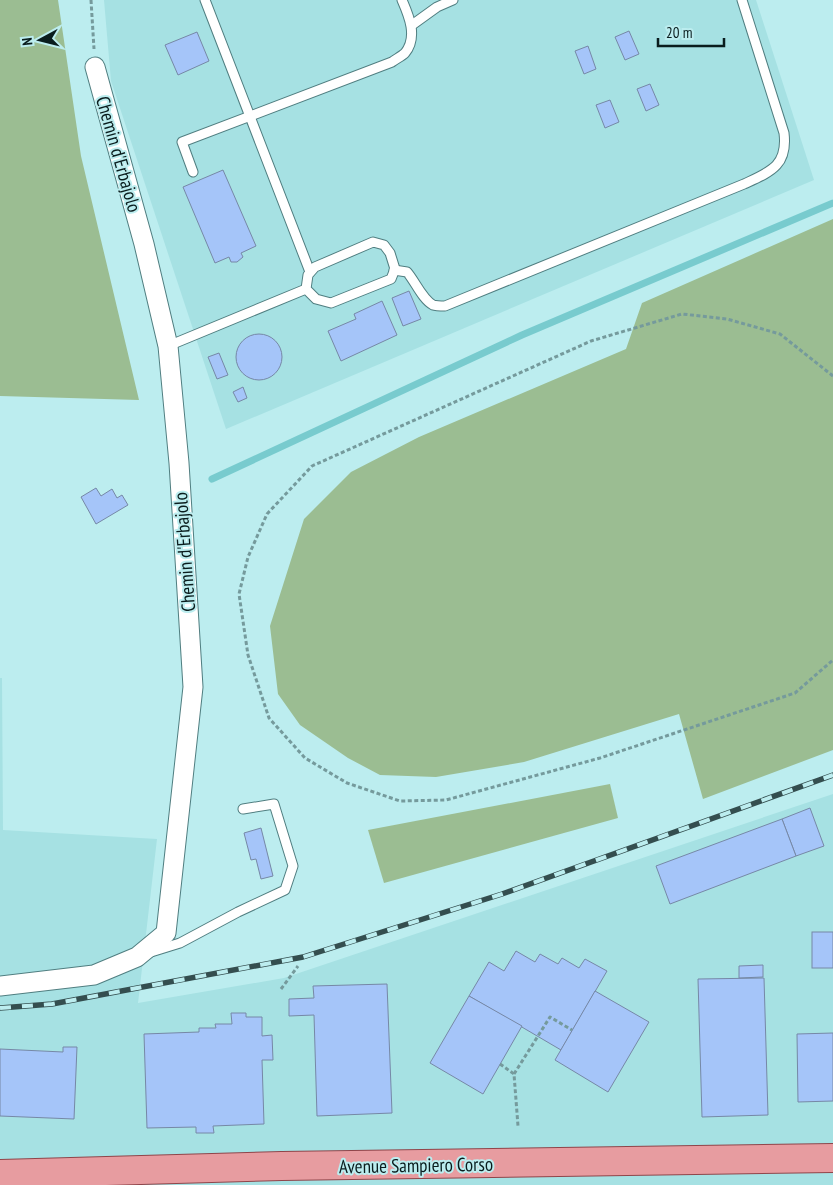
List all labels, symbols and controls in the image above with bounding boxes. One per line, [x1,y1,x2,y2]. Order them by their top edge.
north arrow [15,15,65,65]
scale bar [658,15,724,47]
text: 20 m [666,23,692,42]
text: N [18,37,36,46]
street label: Chemin d'Erbajolo [91,93,147,215]
street label: Chemin d'Erbajolo [168,492,200,612]
street label: Avenue Sampiero Corso [339,1152,493,1178]

